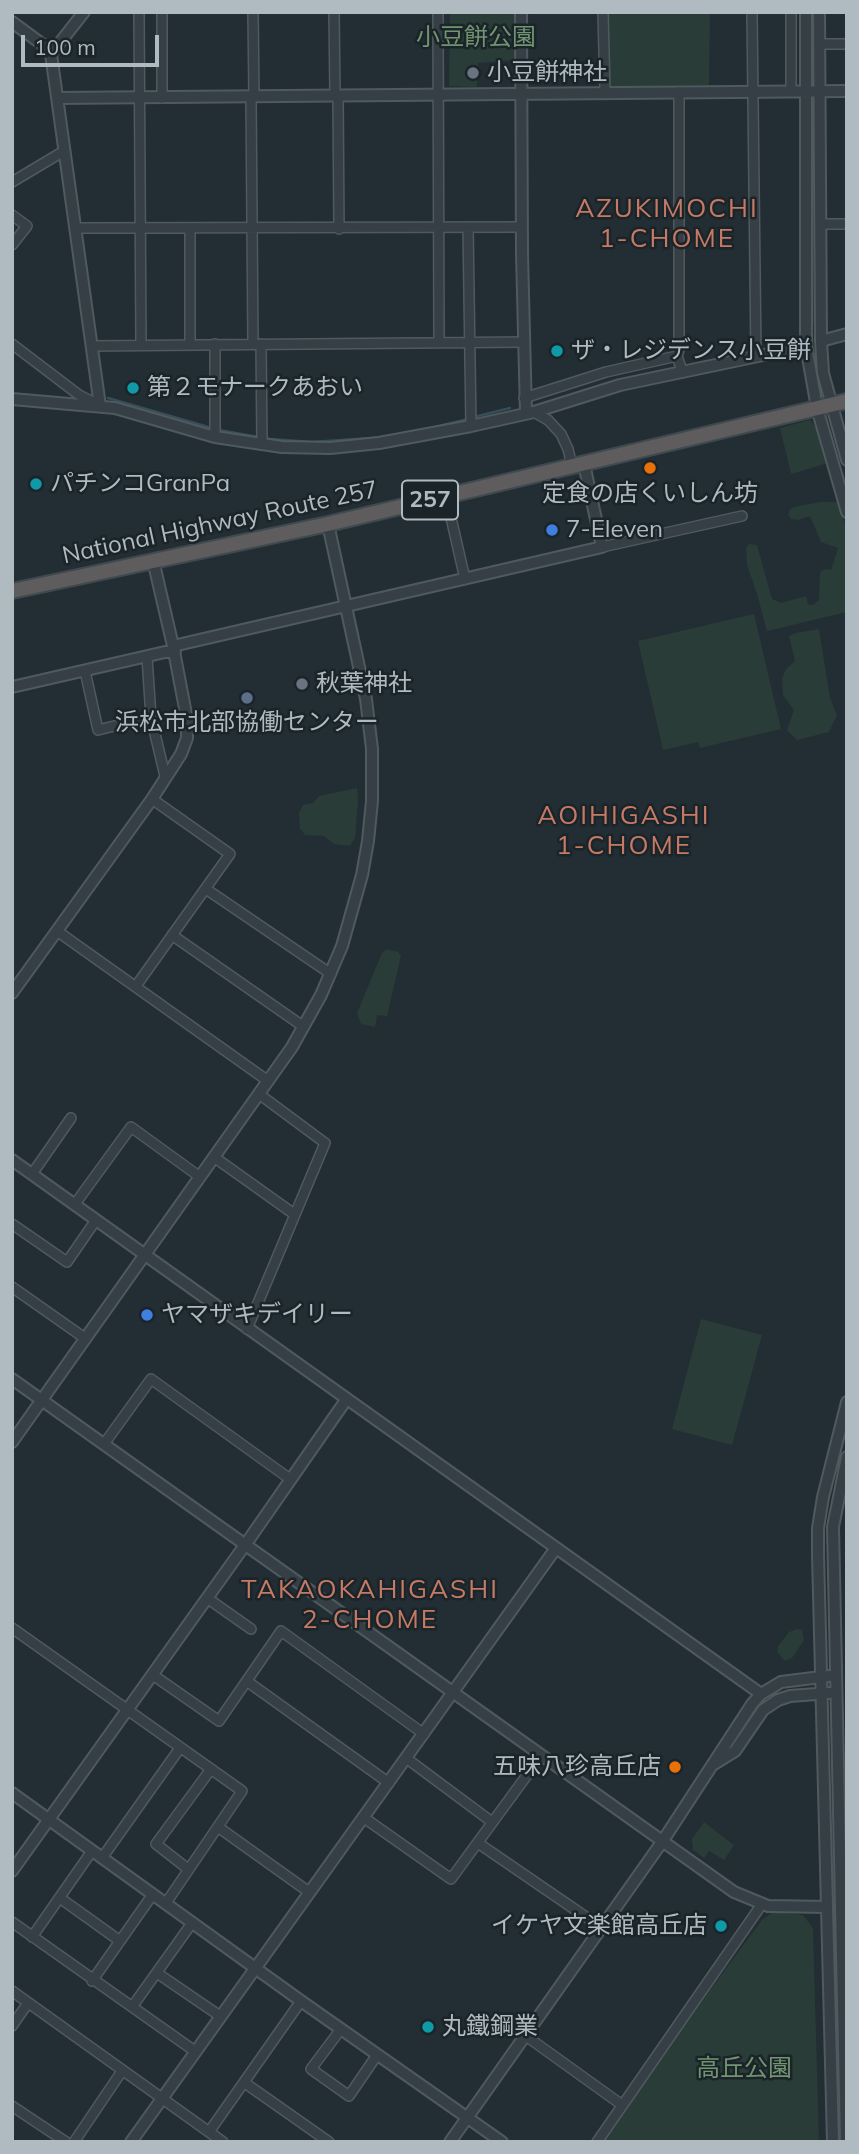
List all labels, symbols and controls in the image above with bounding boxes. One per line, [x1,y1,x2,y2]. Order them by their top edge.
scale bar [24,21,163,65]
park label: 小豆餅公園 [416,24,536,52]
text: 100 m [34,34,96,60]
place label: 小豆餅神社 [487,59,607,87]
marker: 小豆餅神社 [465,65,481,81]
district label: AZUKIMOCHI 1-CHOME [577,193,757,255]
place label: ザ・レジデンス小豆餅 [571,337,811,365]
marker: ザ・レジデンス小豆餅 [549,343,565,359]
place label: 第２モナークあおい [147,374,363,402]
marker: 第２モナークあおい [125,380,141,396]
marker: 定食の店くいしん坊 [642,460,658,476]
place label: パチンコGranPa [50,470,230,498]
street label: National Highway Route 257 [60,475,380,571]
marker: パチンコGranPa [28,476,44,492]
road number: 257 [402,480,458,520]
place label: 定食の店くいしん坊 [542,480,758,508]
place label: 7-Eleven [566,516,663,544]
marker: 7-Eleven [544,522,560,538]
place label: 秋葉神社 [316,670,412,698]
marker: 秋葉神社 [294,676,310,692]
marker: 浜松市北部協働センター [239,690,255,706]
place label: 浜松市北部協働センター [115,709,379,737]
district label: AOIHIGASHI 1-CHOME [539,800,709,862]
place label: ヤマザキデイリー [161,1301,353,1329]
marker: ヤマザキデイリー [139,1307,155,1323]
district label: TAKAOKAHIGASHI 2-CHOME [243,1574,497,1636]
place label: 五味八珍高丘店 [493,1753,661,1781]
marker: 五味八珍高丘店 [667,1759,683,1775]
place label: イケヤ文楽館高丘店 [491,1912,707,1940]
marker: イケヤ文楽館高丘店 [713,1918,729,1934]
place label: 丸鐵鋼業 [442,2013,538,2041]
marker: 丸鐵鋼業 [420,2019,436,2035]
park label: 高丘公園 [696,2055,792,2083]

